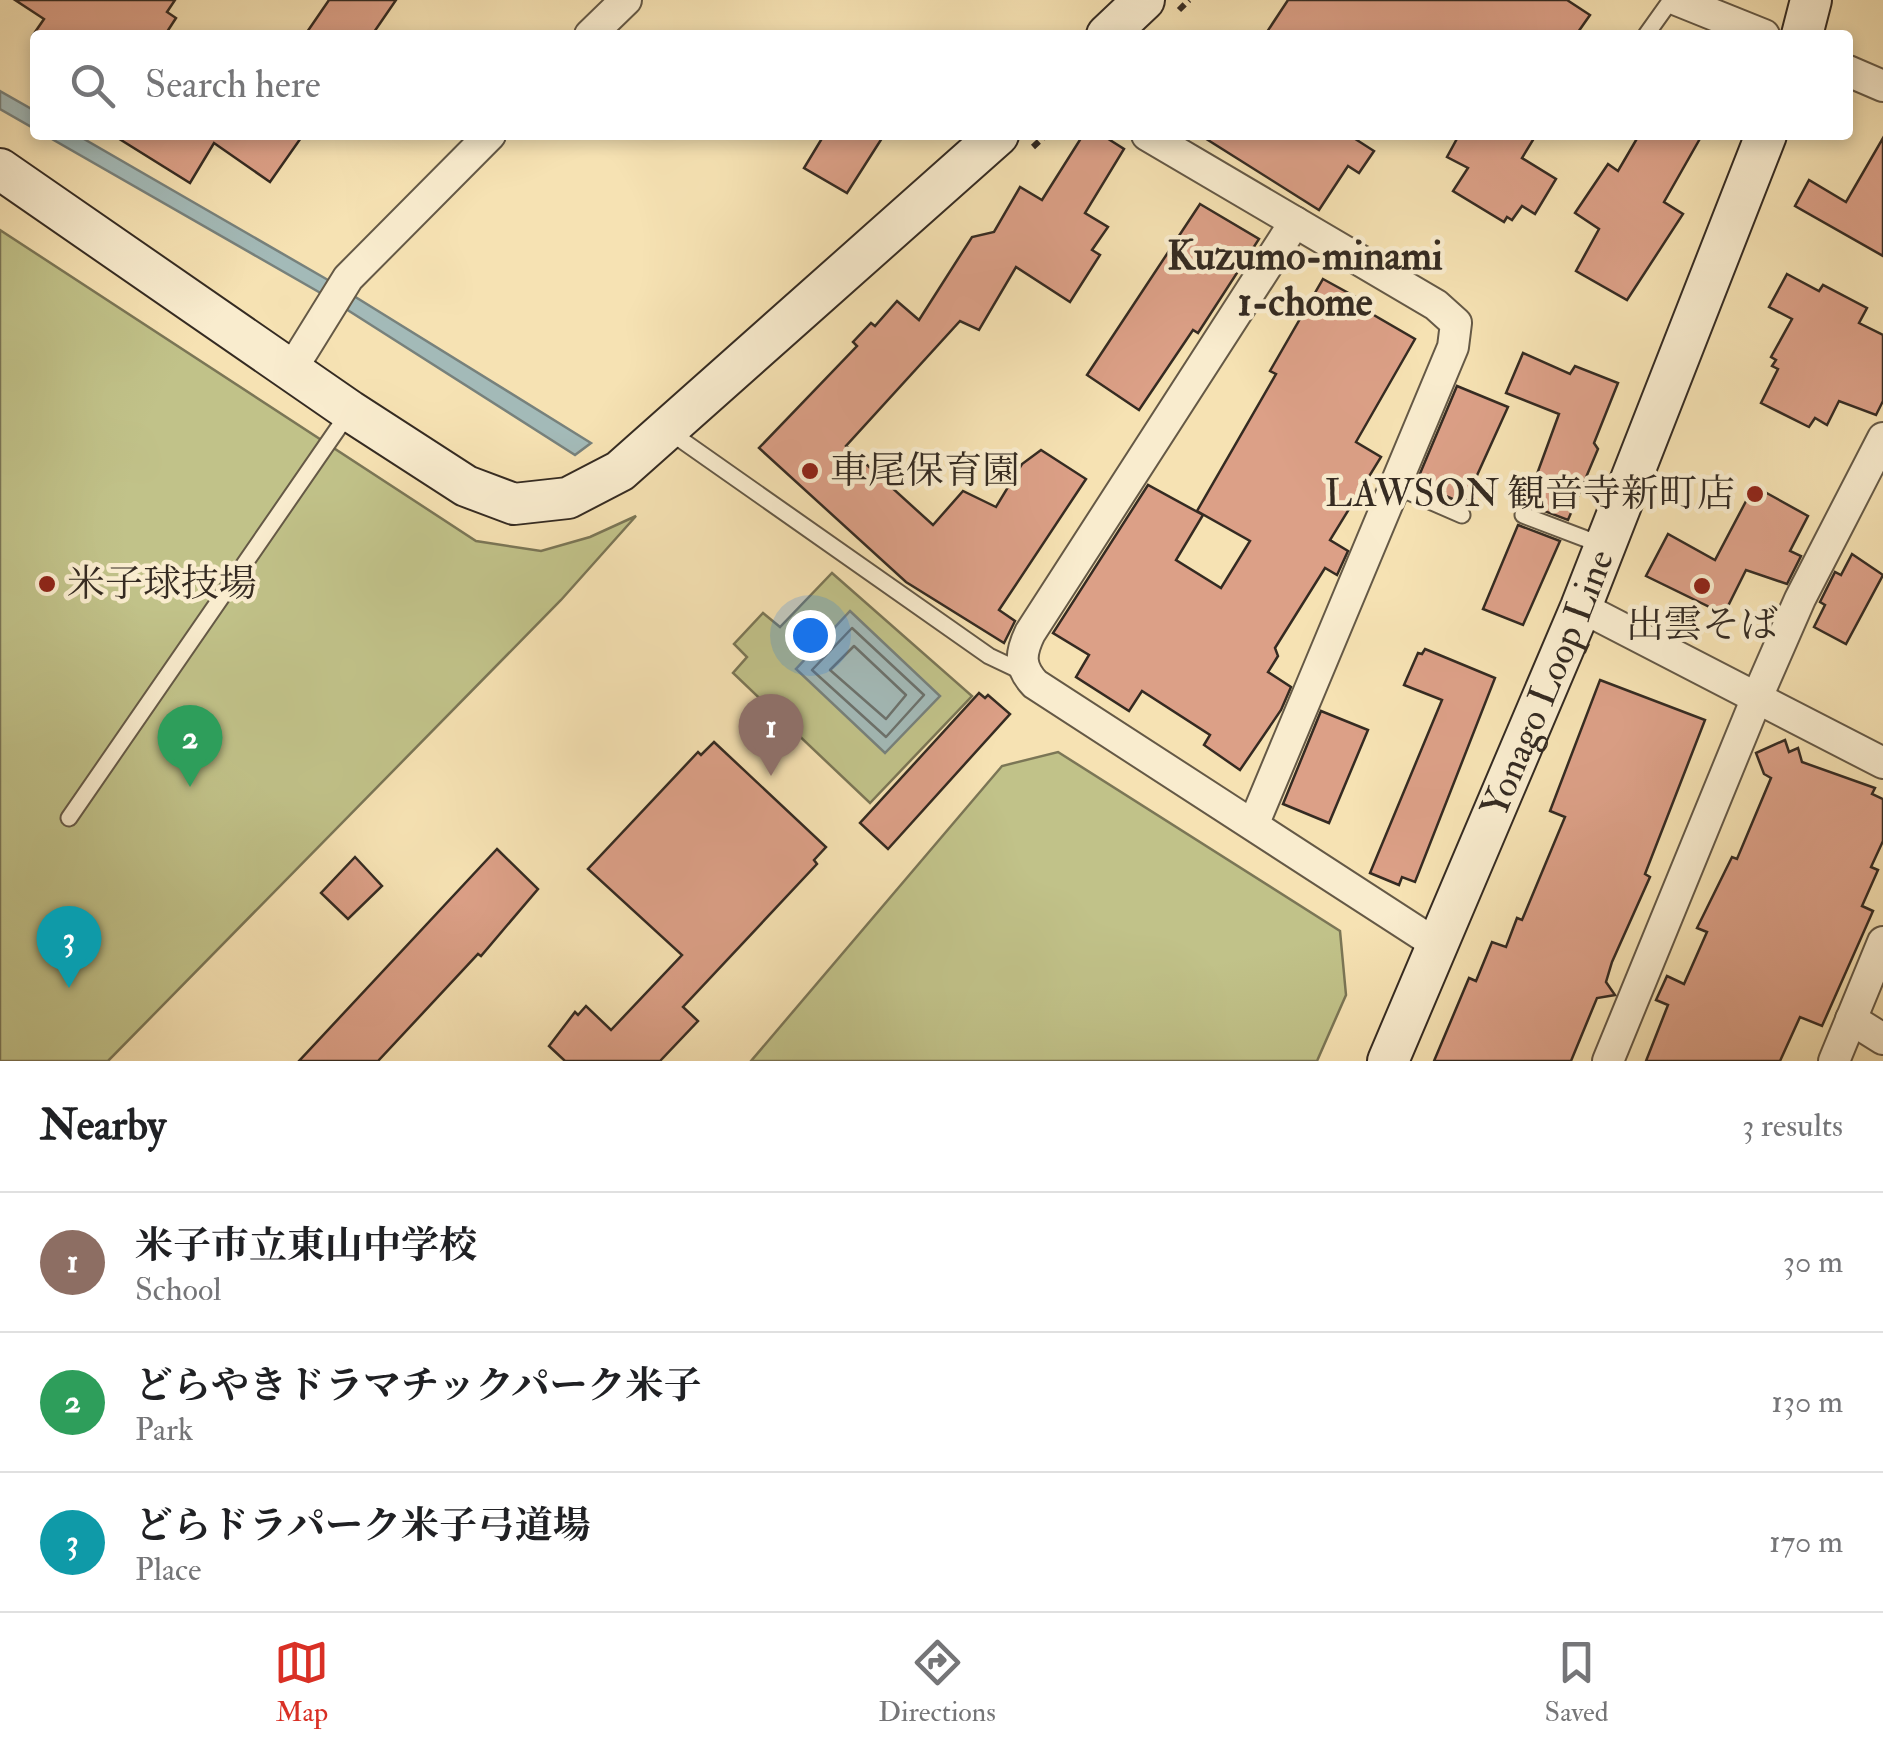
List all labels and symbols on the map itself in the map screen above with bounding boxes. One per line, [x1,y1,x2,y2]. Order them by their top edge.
district label: Kuzumo-minami 1-chome [1167,231,1443,328]
place label: 車尾保育園 [830,447,1020,495]
marker: 車尾保育園 [799,460,821,482]
place label: LAWSON 観音寺新町店 [1325,470,1735,518]
marker: LAWSON 観音寺新町店 [1744,483,1766,505]
street label: Yonago Loop Line [1470,543,1625,825]
place label: 米子球技場 [67,560,257,608]
marker: 米子球技場 [36,573,58,595]
marker: 出雲そば [1691,575,1713,597]
place label: 出雲そば [1626,601,1778,649]
your location [785,610,836,661]
pin: 1 [738,694,804,776]
pin: 2 [158,704,222,787]
pin: 3 [36,906,102,988]

